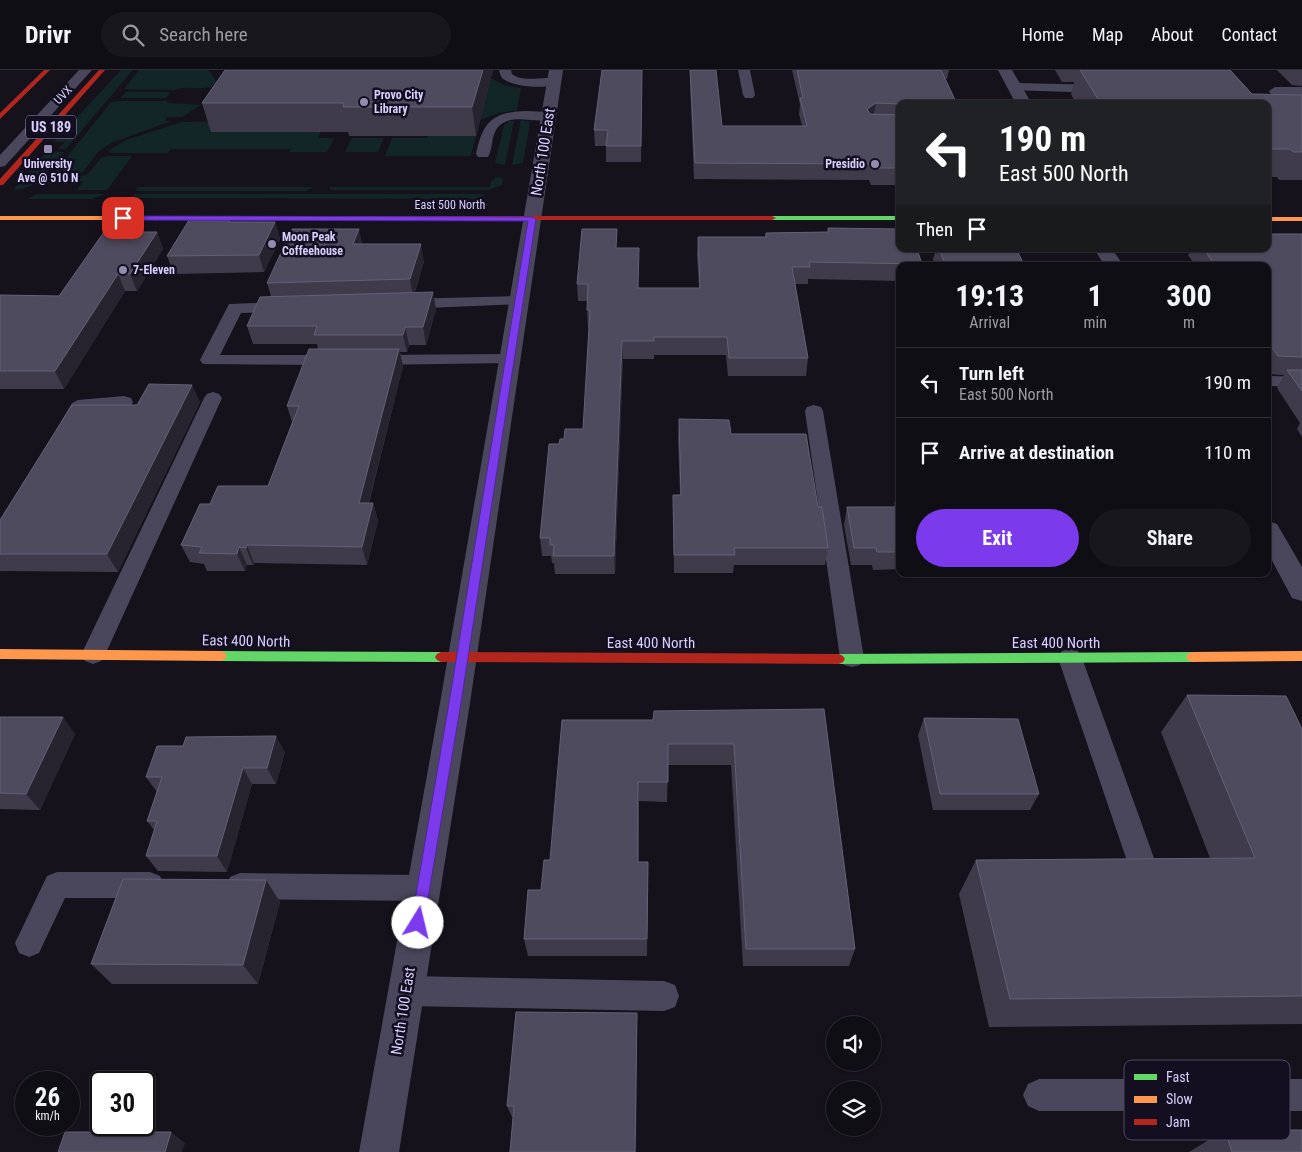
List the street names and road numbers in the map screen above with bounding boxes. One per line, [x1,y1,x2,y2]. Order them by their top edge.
street label: UVX [51,83,75,107]
street label: North 100 East [527,107,559,197]
road number: US 189 [26,116,76,138]
street label: East 500 North [415,198,486,212]
street label: East 400 North [202,631,290,651]
street label: East 400 North [607,634,695,652]
street label: East 400 North [1012,634,1100,652]
street label: North 100 East [387,966,419,1056]

